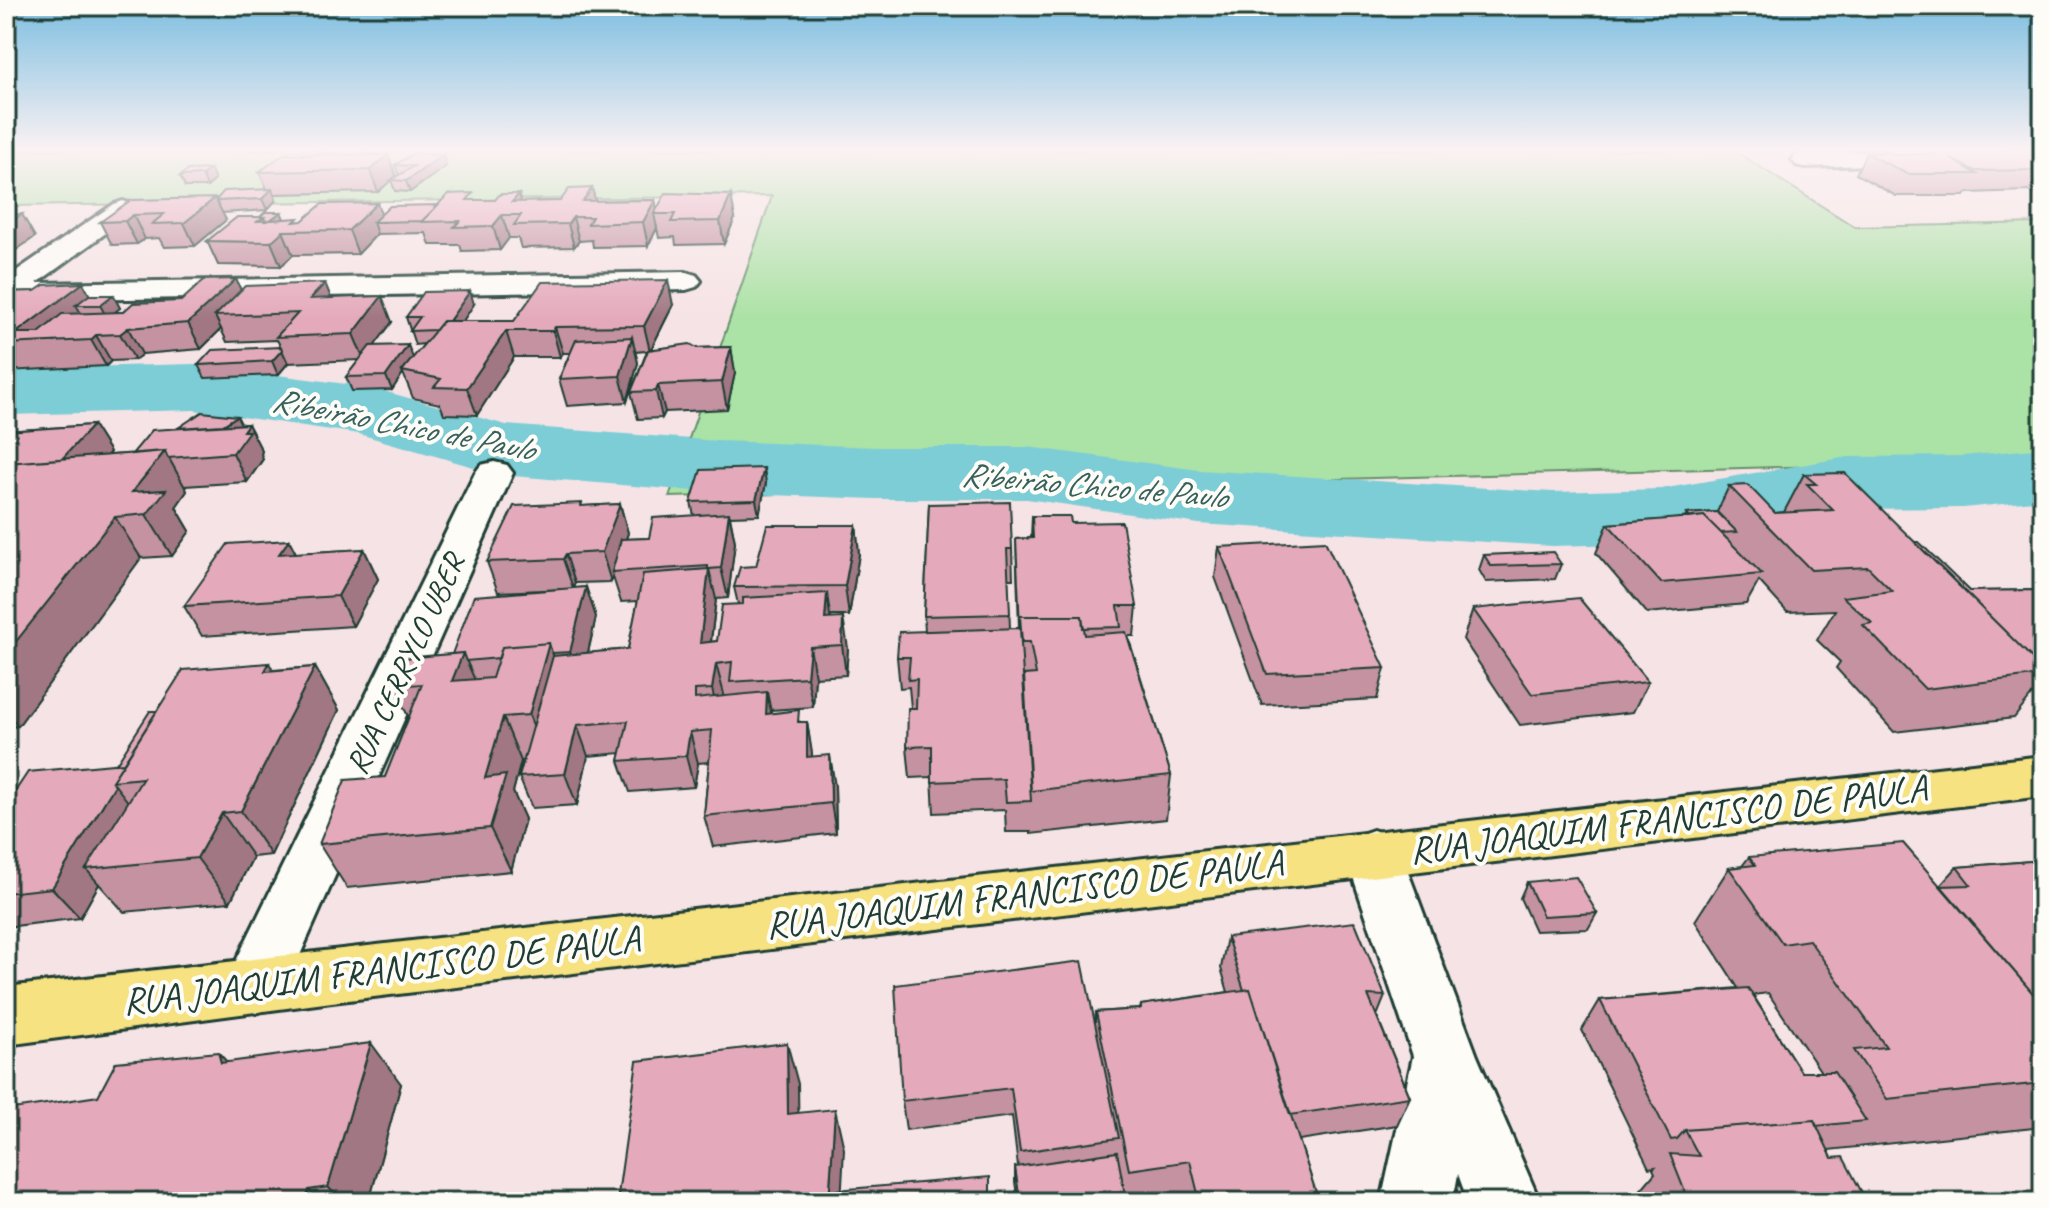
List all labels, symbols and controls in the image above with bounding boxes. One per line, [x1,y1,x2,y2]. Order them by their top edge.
water label: Ribeirão Chico de Paulo [269,378,542,471]
water label: Ribeirão Chico de Paulo [960,452,1233,518]
street label: RUA CERRYLO UBER [336,545,475,780]
street label: RUA JOAQUIM FRANCISCO DE PAULA [1407,764,1931,874]
street label: RUA JOAQUIM FRANCISCO DE PAULA [763,839,1287,949]
street label: RUA JOAQUIM FRANCISCO DE PAULA [120,915,644,1025]

